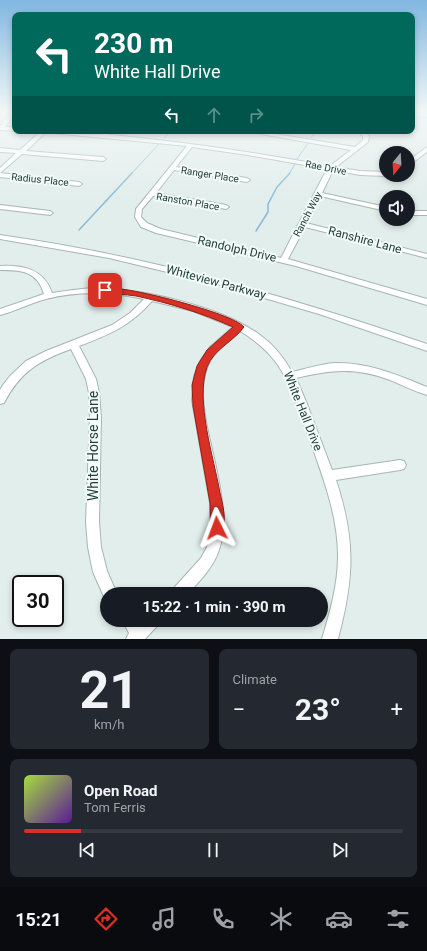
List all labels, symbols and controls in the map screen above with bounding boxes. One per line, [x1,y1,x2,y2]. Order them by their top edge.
text: 230 m [94,27,173,60]
icon: left [28,28,80,80]
text: White Hall Drive [94,61,220,82]
icon: left [161,104,183,126]
icon: ahead [203,104,225,126]
icon: right [245,104,267,126]
north arrow [379,146,415,182]
map controls [379,146,415,226]
street label: Rae Drive [304,158,347,177]
street label: Ranger Place [180,164,240,185]
street label: Radius Place [11,171,69,188]
street label: Ranch Way [291,190,324,239]
button: sound [379,190,415,226]
street label: Ranston Place [155,191,220,212]
street label: Ranshire Lane [327,223,403,257]
street label: Randolph Drive [196,233,278,265]
street label: Whiteview Parkway [165,262,268,302]
pin [88,273,122,307]
icon: arrive [94,279,116,301]
street label: White Hall Drive [281,369,325,453]
street label: White Horse Lane [85,391,101,501]
position arrow [196,507,238,549]
speed limit sign: 30 [12,575,64,627]
text: 15:22 · 1 min · 390 m [143,598,285,616]
text: 21 [79,660,139,721]
text: Climate [233,672,277,687]
text: 23° [295,692,341,727]
text: − [233,697,245,722]
text: + [391,697,403,722]
text: km/h [94,717,125,732]
text: Open Road [84,782,158,800]
text: Tom Ferris [84,800,146,815]
icon: previous [76,839,98,861]
icon: pause [202,839,224,861]
icon: next [329,839,351,861]
icon: directions [92,905,120,933]
icon: music [150,905,178,933]
icon: phone [209,905,237,933]
icon: climate [267,905,295,933]
icon: car [325,905,353,933]
icon: filters [384,905,412,933]
text: 15:21 [15,909,62,930]

